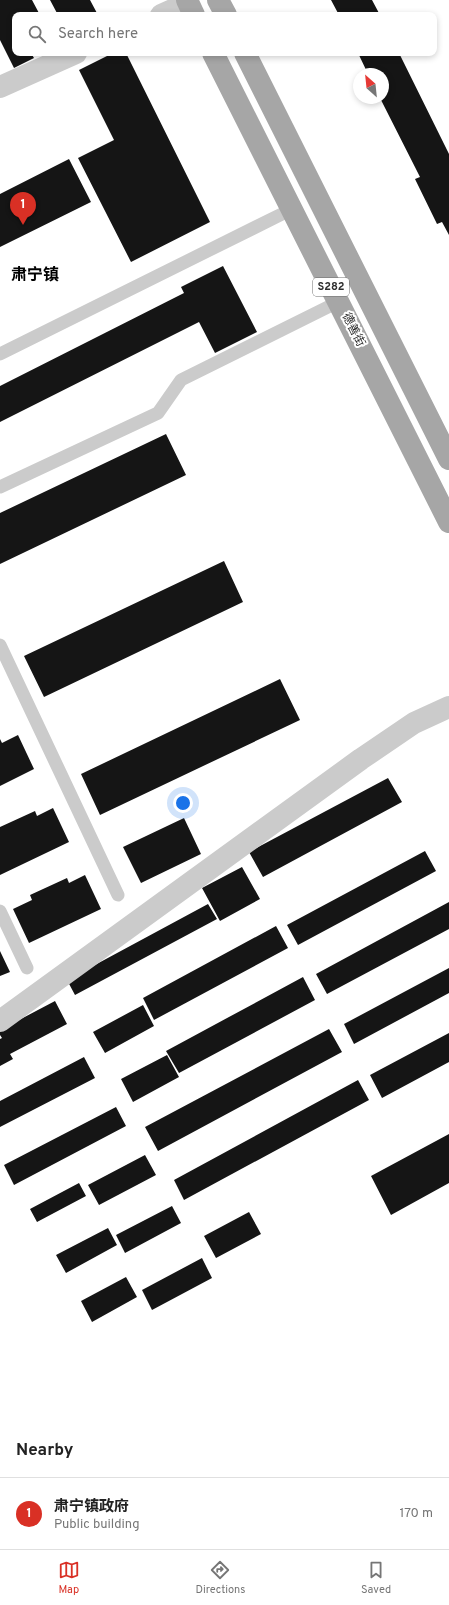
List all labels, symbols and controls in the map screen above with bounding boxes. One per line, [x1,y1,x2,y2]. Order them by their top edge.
search box [12,12,437,56]
icon: search [26,23,48,45]
text: Search here [58,25,138,44]
north arrow [353,68,389,104]
pin: 1 [10,192,36,225]
district label: 肃宁镇 [11,265,59,286]
road number: S282 [313,278,349,296]
street label: 德善街 [338,310,368,350]
your location [173,793,193,813]
text: Nearby [16,1440,73,1462]
text: 肃宁镇政府 [54,1498,129,1517]
text: 1 [26,1506,32,1522]
text: 170 m [399,1506,433,1522]
text: Public building [54,1517,140,1533]
tab: Map [58,1559,80,1597]
tab: Directions [195,1559,245,1597]
tab: Saved [361,1559,391,1597]

